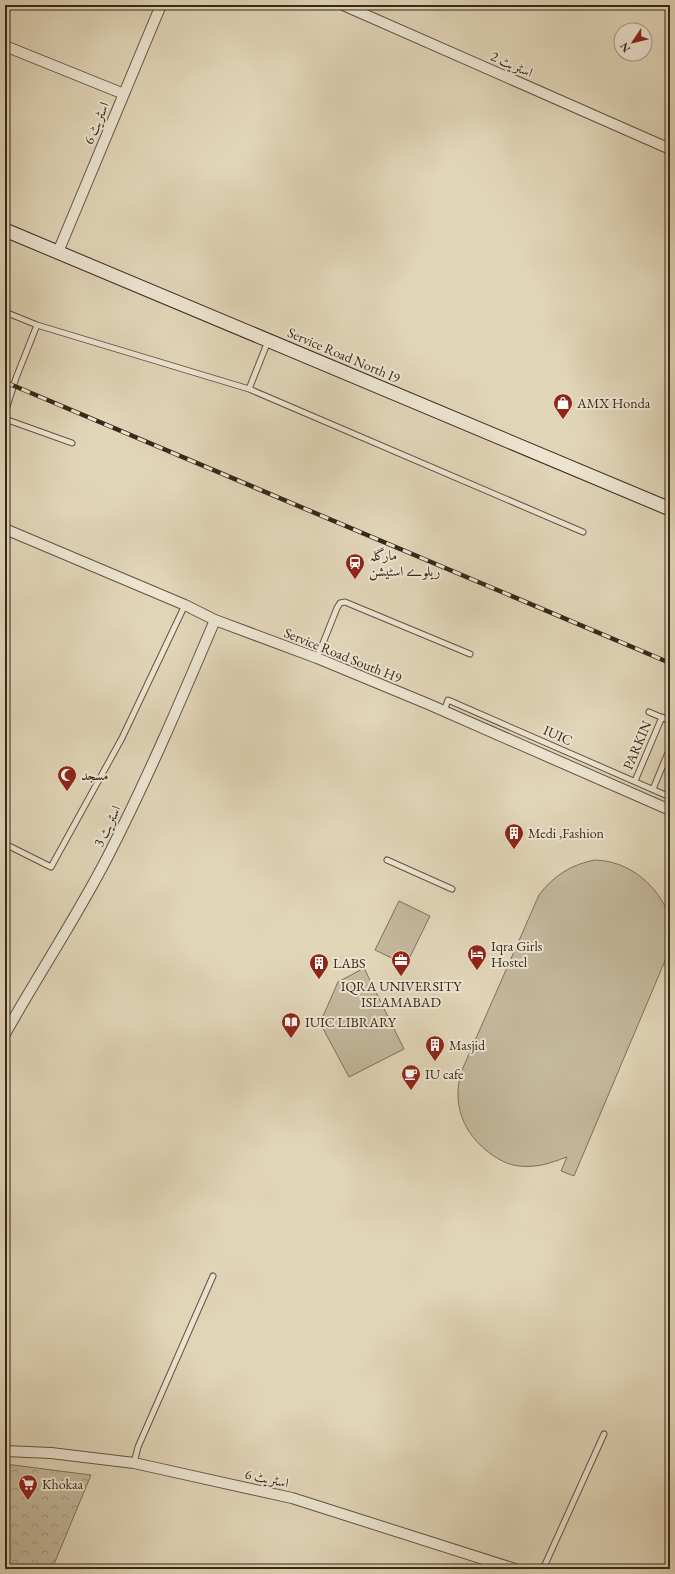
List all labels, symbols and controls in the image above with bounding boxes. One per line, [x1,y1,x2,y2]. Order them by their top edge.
north arrow [613,22,653,62]
text: N [616,40,633,55]
street label: اسٹریٹ 2 [488,47,536,81]
street label: اسٹریٹ 6 [79,99,113,147]
street label: Service Road North I9 [285,323,403,387]
shop icon: AMX Honda [552,392,574,420]
place label: AMX Honda [576,394,651,412]
place label: مارگلہ ریلوے اسٹیشن [369,546,440,581]
station icon: مارگلہ ریلوے اسٹیشن [344,552,366,580]
street label: Service Road South H9 [282,623,405,687]
street label: PARKIN [619,718,655,772]
street label: IUIC [541,721,575,749]
mosque icon: مسجد [56,764,78,792]
place label: مسجد [81,766,108,784]
street label: اسٹریٹ 3 [89,802,125,850]
building icon: Medi ,Fashion [503,822,525,850]
place label: Medi ,Fashion [528,824,605,842]
place label: Iqra Girls Hostel [491,937,543,971]
hotel icon: Iqra Girls Hostel [466,943,488,971]
office icon: IQRA UNIVERSITY ISLAMABAD [390,949,412,977]
building icon: LABS [308,952,330,980]
place label: LABS [333,954,366,972]
place label: IQRA UNIVERSITY ISLAMABAD [341,977,462,1011]
library icon: IUIC LIBRARY [280,1011,302,1039]
place label: IUIC LIBRARY [305,1013,397,1031]
building icon: Masjid [424,1034,446,1062]
place label: Masjid [449,1036,486,1054]
cafe icon: IU cafe [400,1063,422,1091]
place label: IU cafe [425,1065,464,1083]
street label: اسٹریٹ 6 [243,1464,291,1492]
supermarket icon: Khokaa [17,1473,39,1501]
place label: Khokaa [42,1475,84,1493]

